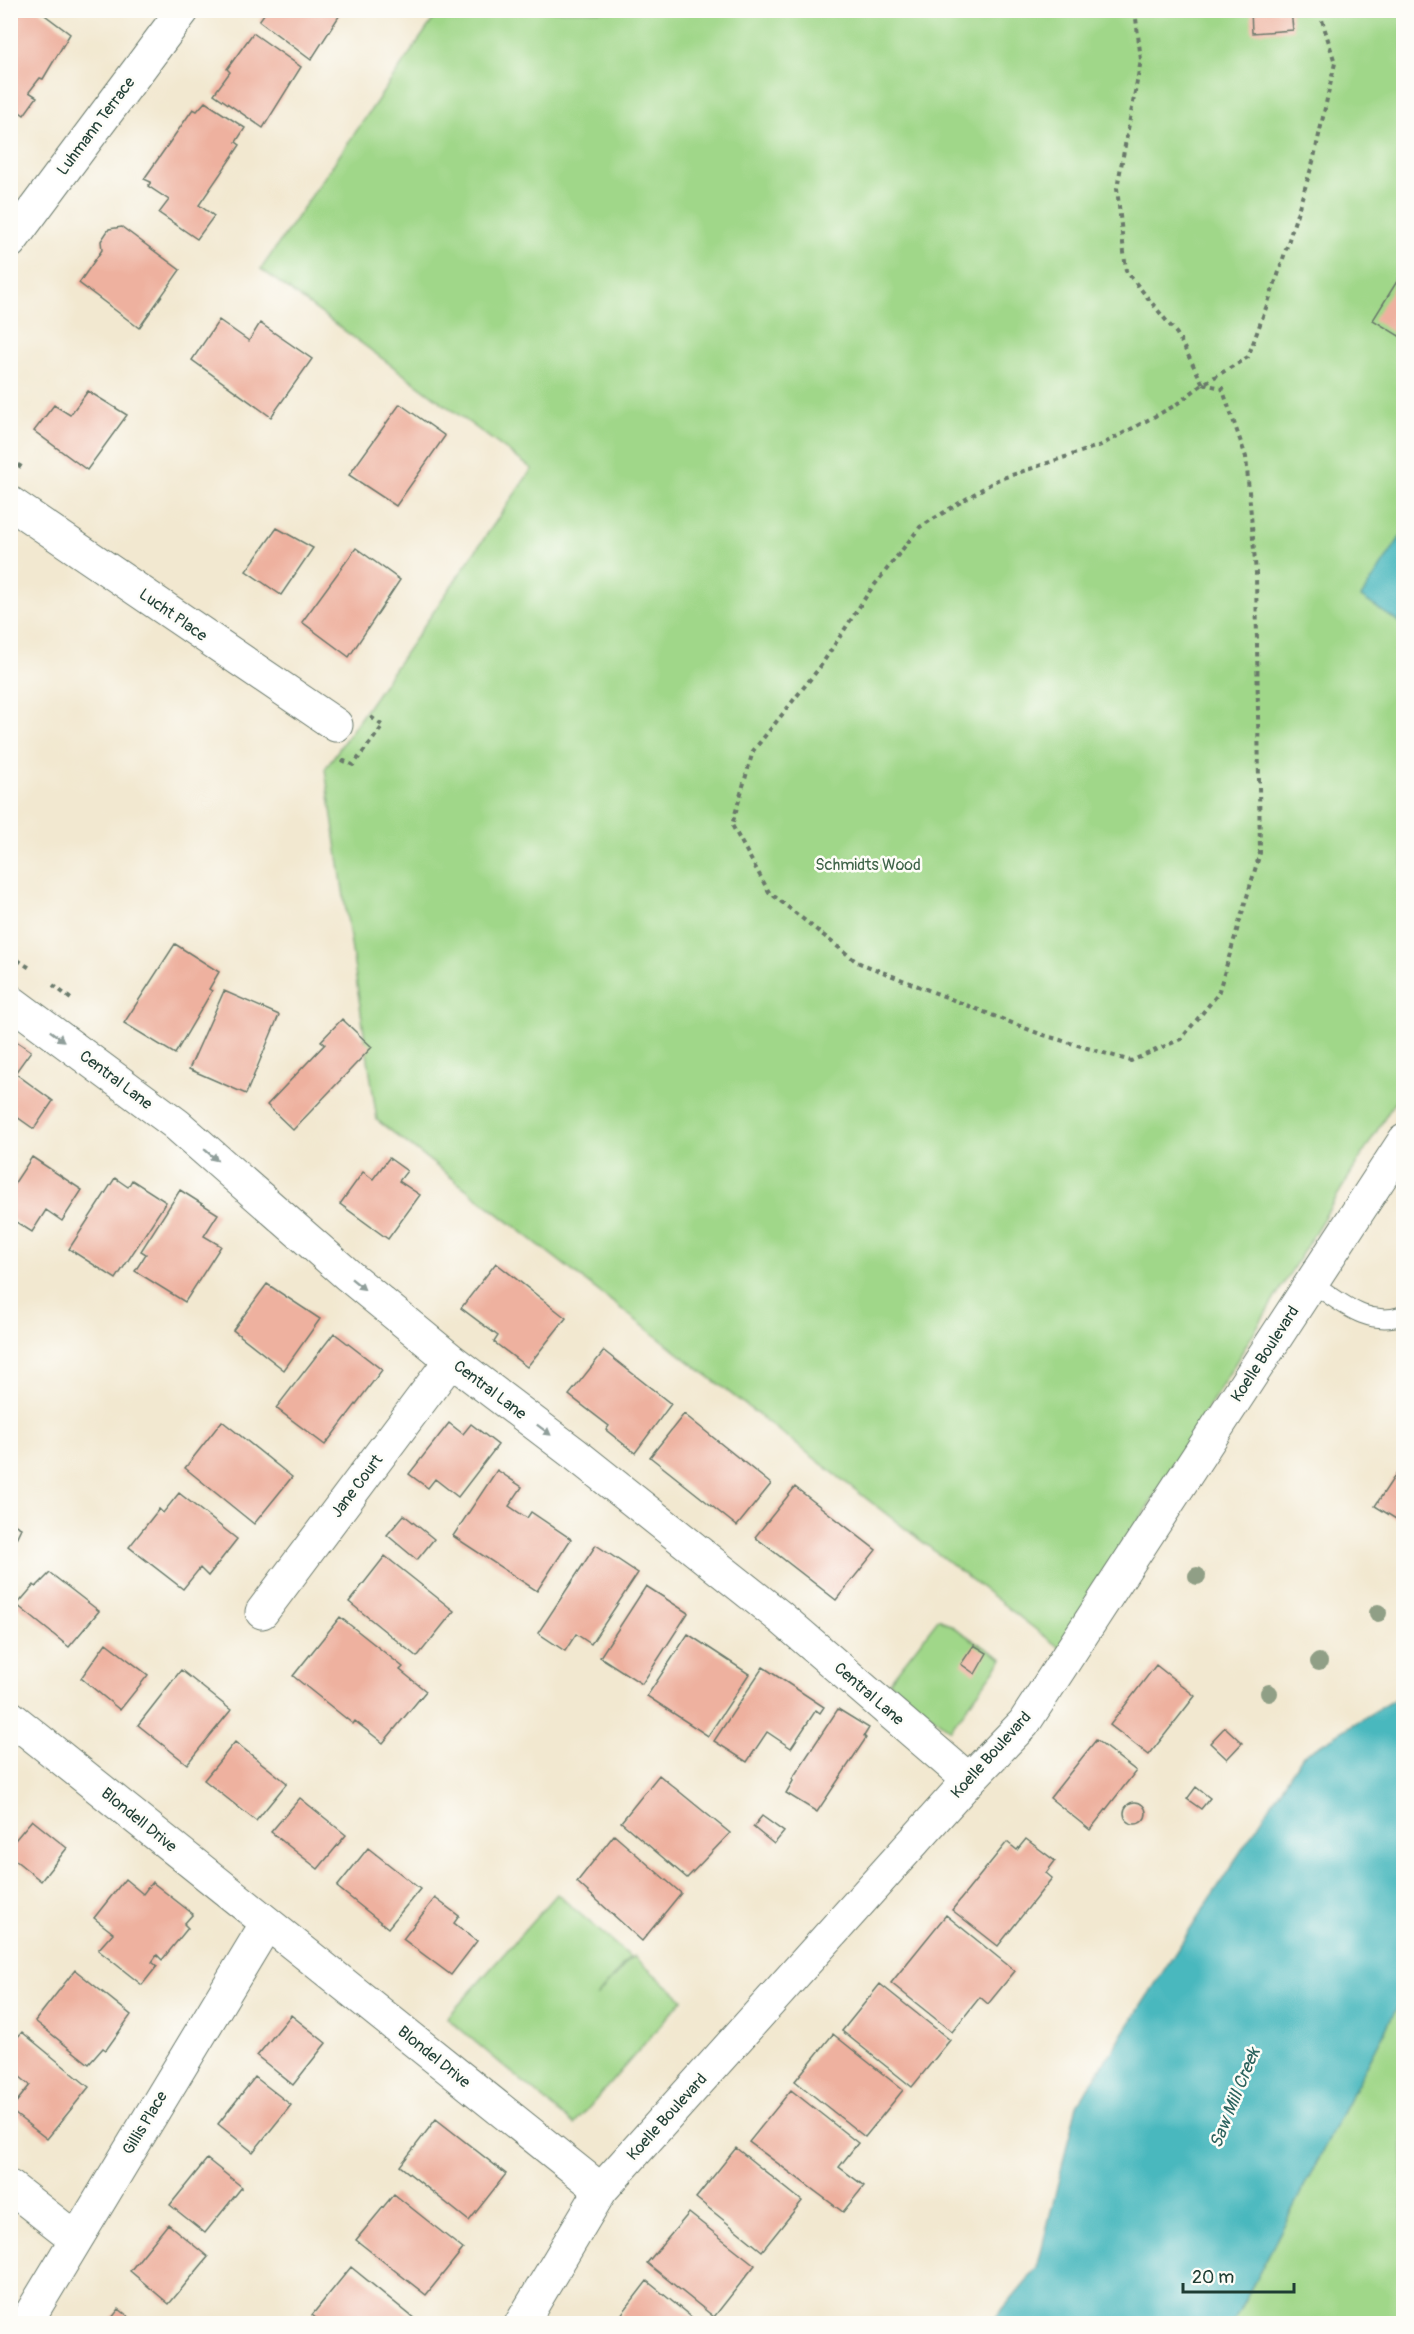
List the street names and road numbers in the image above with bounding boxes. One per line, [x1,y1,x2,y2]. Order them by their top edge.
street label: Luhmann Terrace [52,73,140,179]
street label: Lucht Place [135,584,211,646]
street label: Central Lane [76,1046,157,1114]
street label: Koelle Boulevard [1227,1302,1303,1406]
street label: Central Lane [450,1356,531,1424]
street label: Jane Court [327,1450,387,1521]
street label: Central Lane [830,1658,908,1730]
street label: Koelle Boulevard [947,1707,1035,1803]
street label: Blondell Drive [97,1783,181,1857]
street label: Blondel Drive [394,2022,474,2092]
street label: Koelle Boulevard [623,2069,711,2165]
street label: Gillis Place [118,2087,172,2158]

